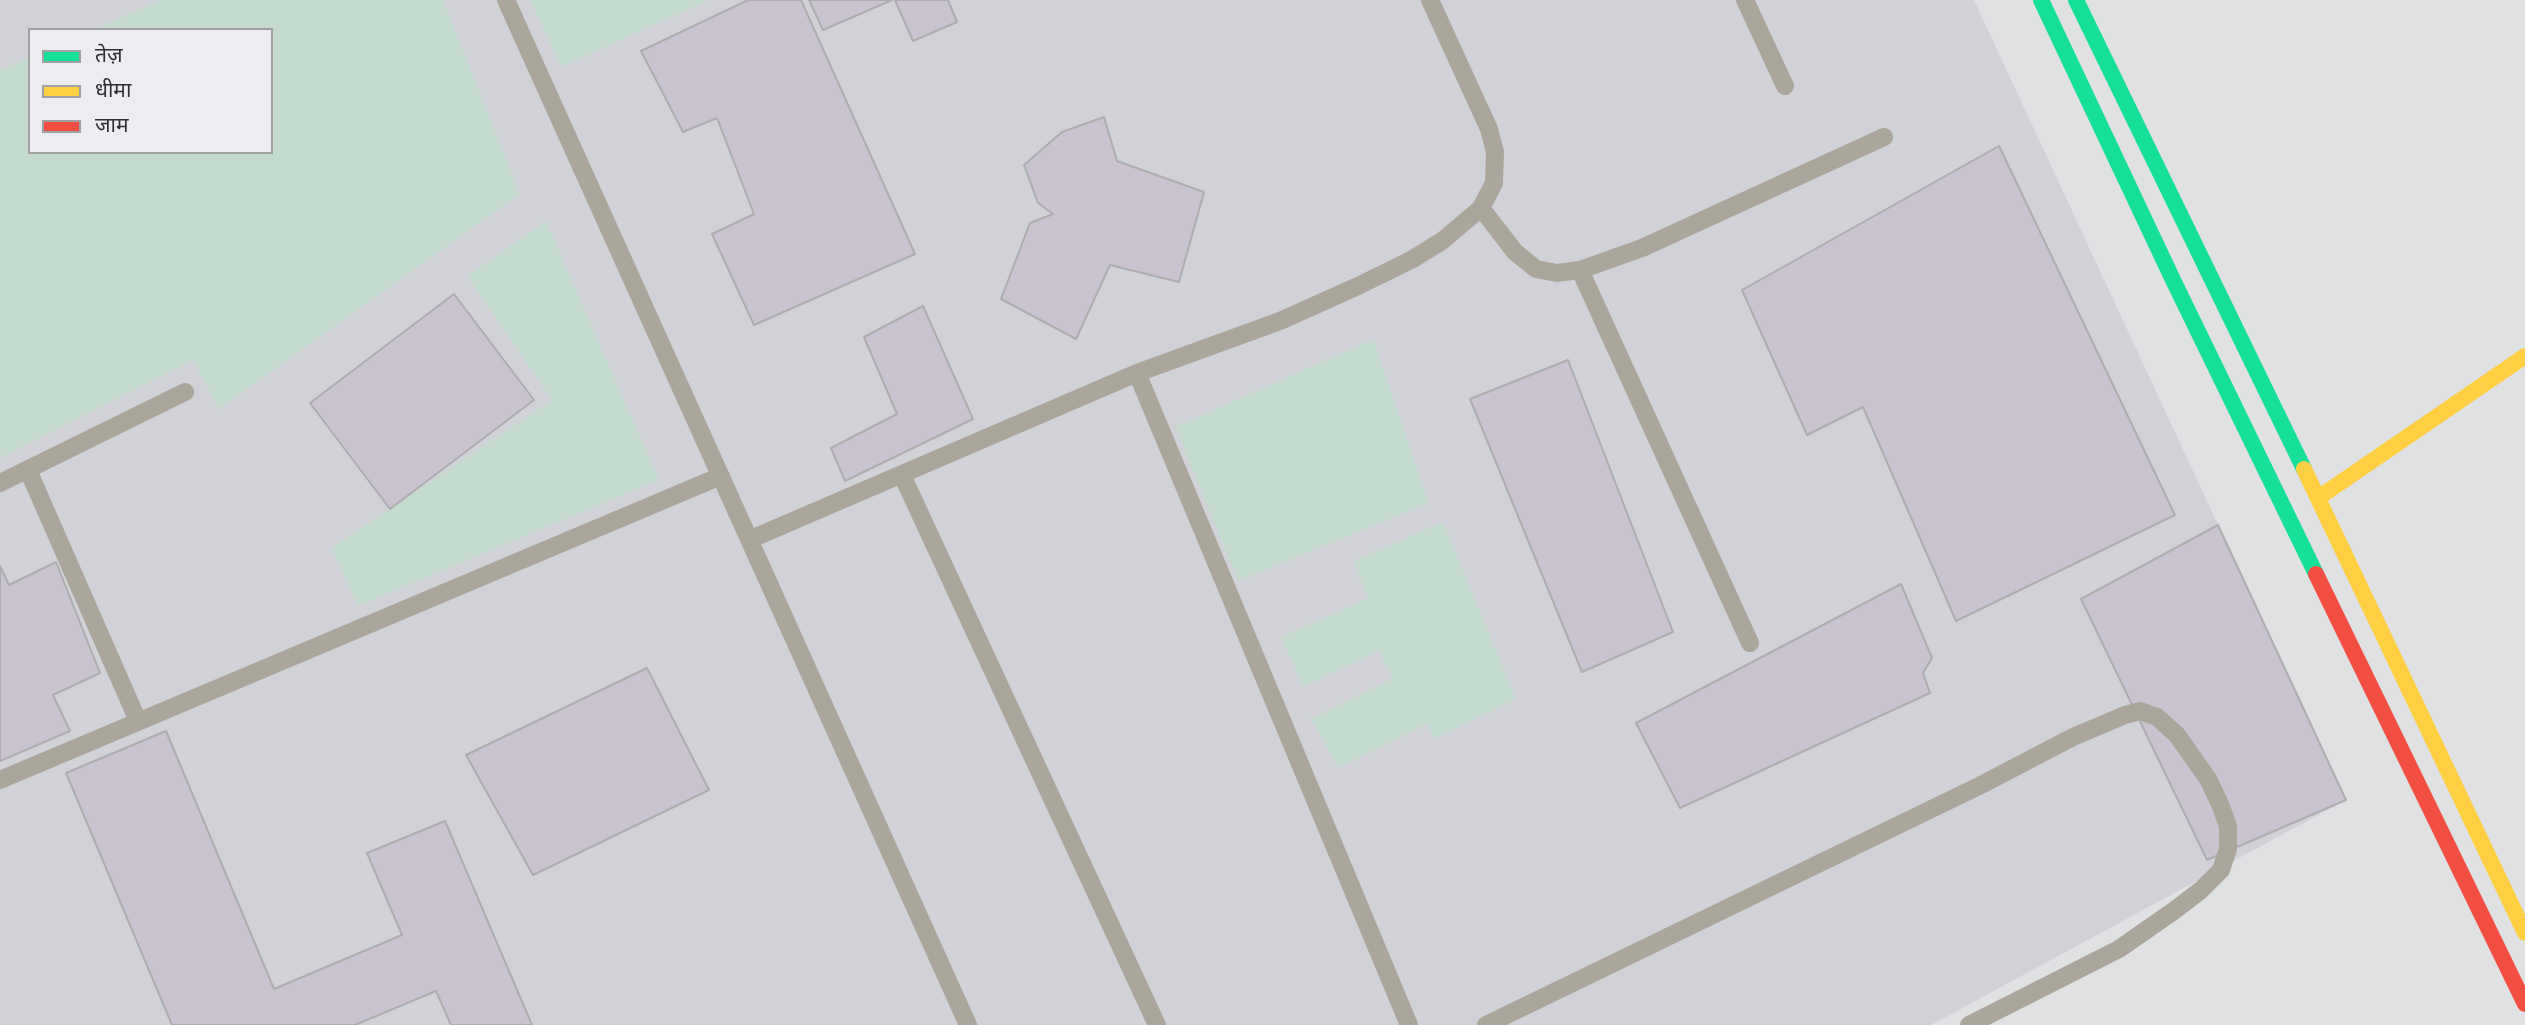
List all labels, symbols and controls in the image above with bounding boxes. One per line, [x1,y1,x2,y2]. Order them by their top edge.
legend [28,28,273,154]
text: तेज़ [95,42,123,67]
text: धीमा [95,77,131,102]
text: जाम [95,112,129,137]

